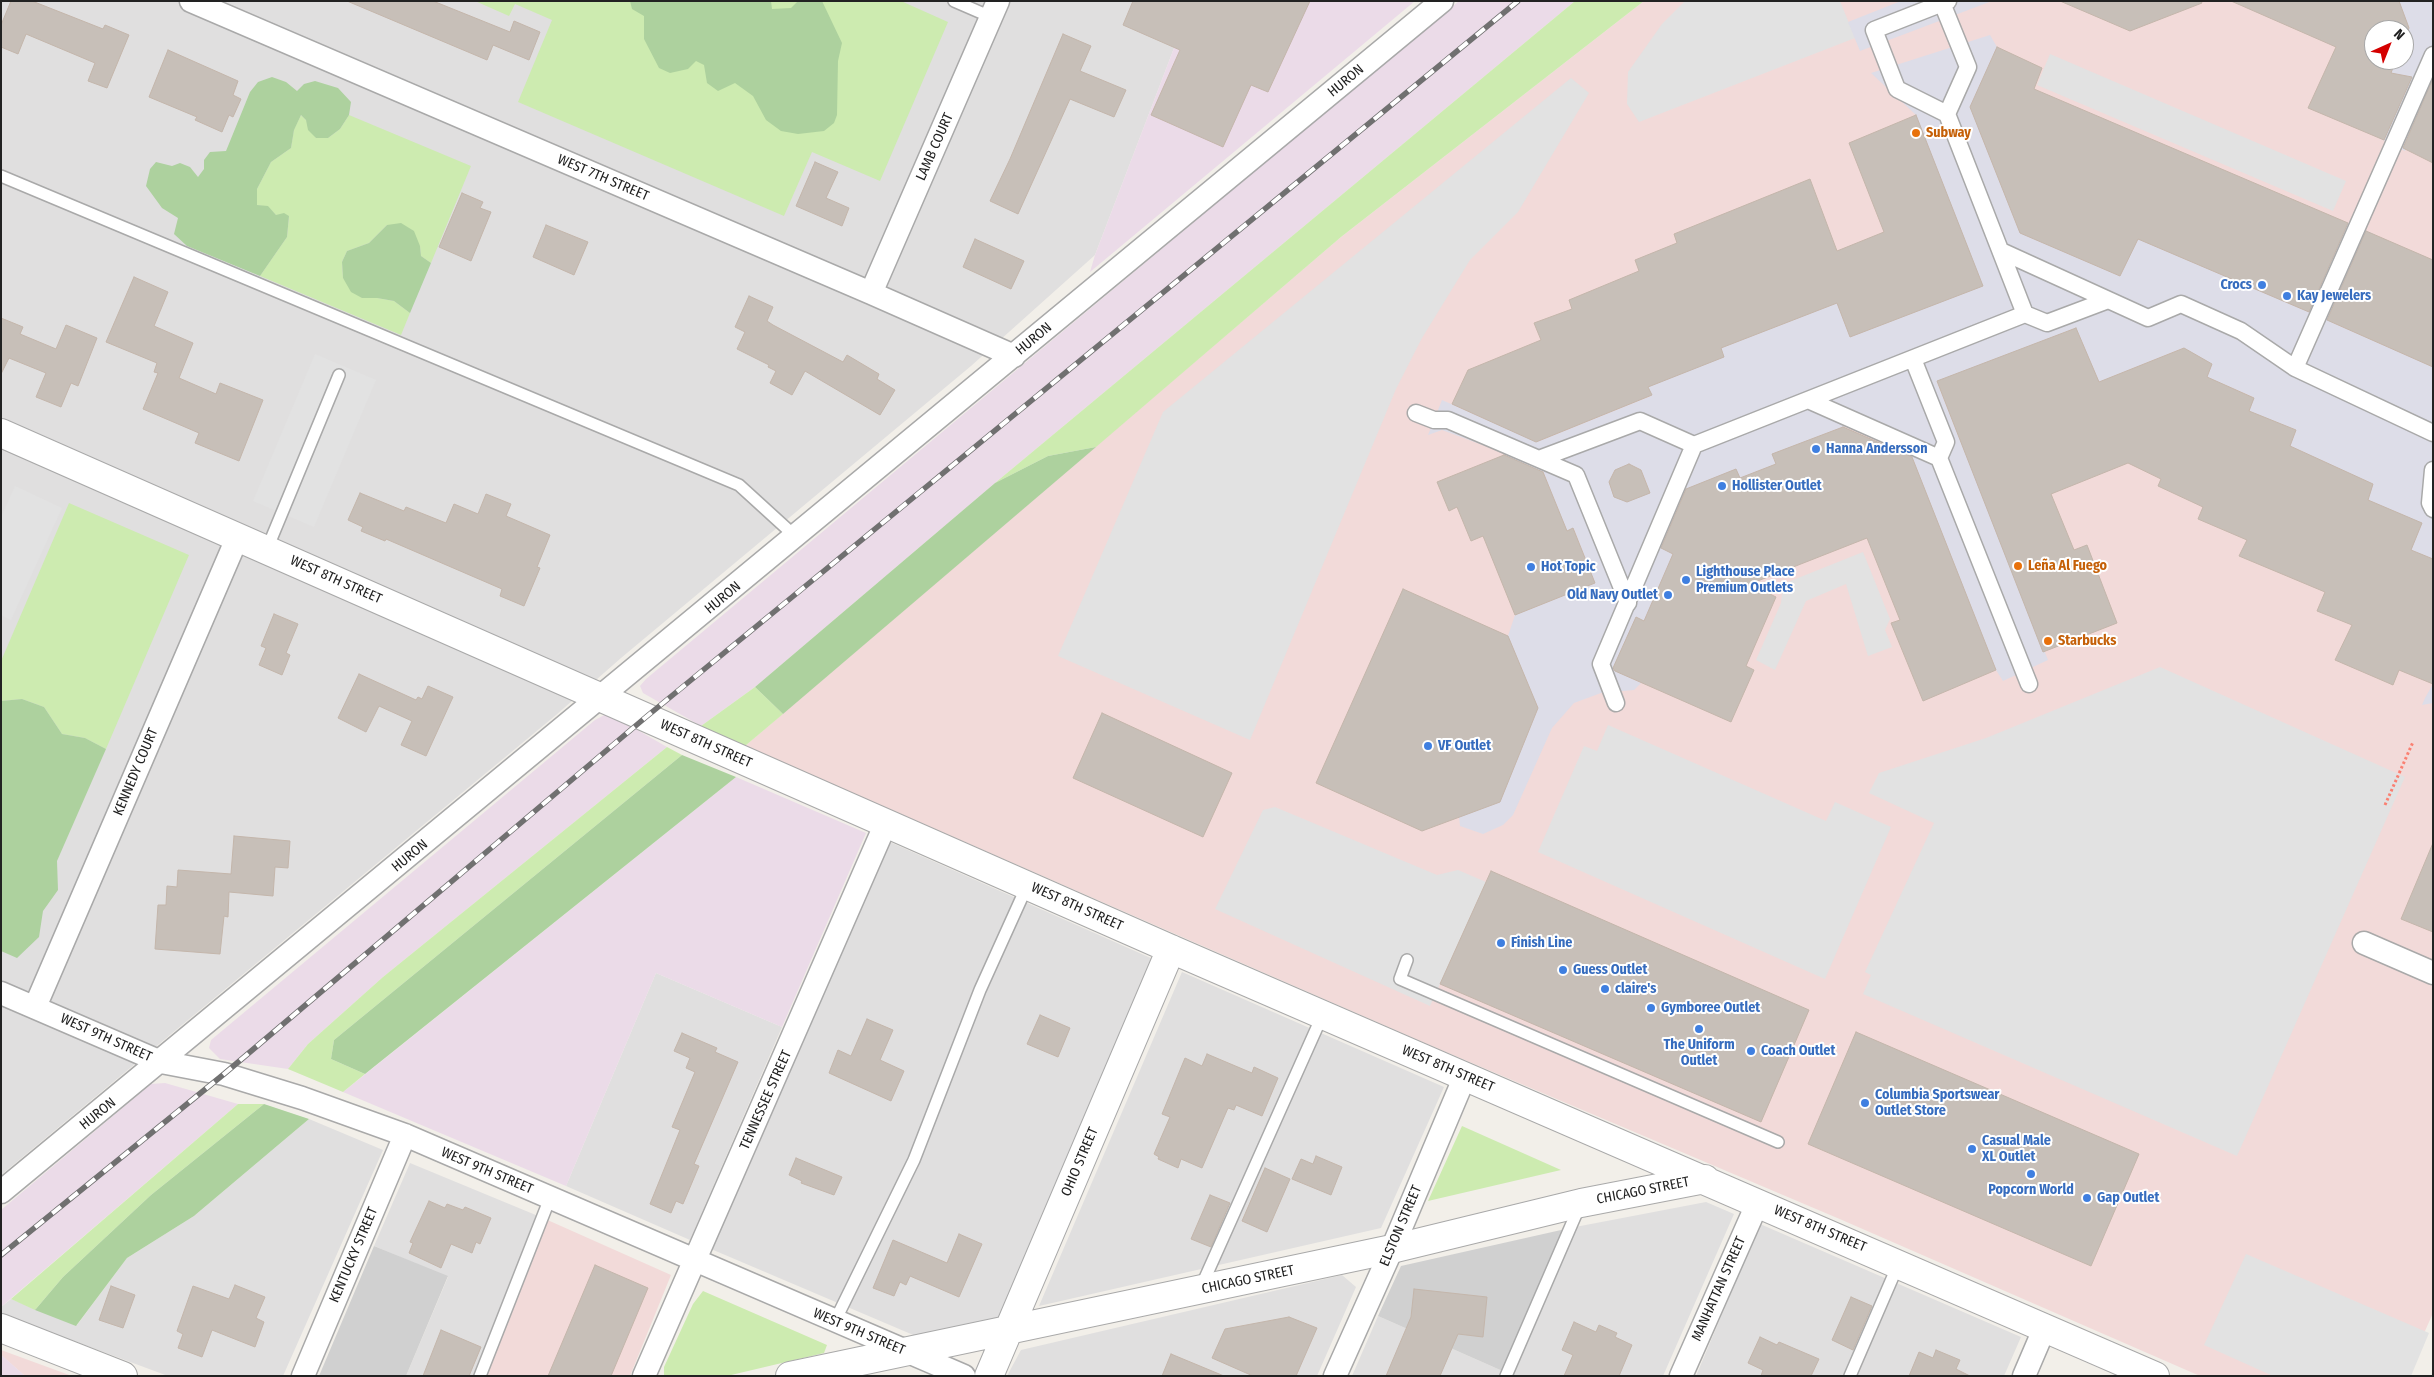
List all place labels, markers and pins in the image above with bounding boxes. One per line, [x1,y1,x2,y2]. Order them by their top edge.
place label: Subway [1926,125,1971,141]
marker: Subway [1910,127,1922,139]
place label: Crocs [2220,277,2252,293]
marker: Crocs [2256,279,2268,291]
place label: Kay Jewelers [2297,288,2371,304]
marker: Kay Jewelers [2281,290,2293,302]
place label: Hanna Andersson [1826,441,1928,457]
marker: Hanna Andersson [1810,443,1822,455]
place label: Hollister Outlet [1732,478,1822,494]
marker: Hollister Outlet [1716,480,1728,492]
place label: Leña Al Fuego [2028,558,2107,574]
place label: Hot Topic [1541,559,1596,575]
marker: Leña Al Fuego [2012,560,2024,572]
marker: Hot Topic [1525,561,1537,573]
place label: Lighthouse Place Premium Outlets [1696,564,1795,596]
marker: Lighthouse Place Premium Outlets [1680,574,1692,586]
place label: Old Navy Outlet [1567,587,1658,603]
marker: Old Navy Outlet [1662,589,1674,601]
place label: Starbucks [2058,633,2116,649]
marker: Starbucks [2042,635,2054,647]
place label: VF Outlet [1438,738,1491,754]
marker: VF Outlet [1422,740,1434,752]
place label: Finish Line [1511,935,1572,951]
marker: Finish Line [1495,937,1507,949]
place label: Guess Outlet [1573,962,1647,978]
marker: Guess Outlet [1557,964,1569,976]
place label: claire's [1615,981,1656,997]
marker: claire's [1599,983,1611,995]
place label: Gymboree Outlet [1661,1000,1760,1016]
marker: Gymboree Outlet [1645,1002,1657,1014]
marker: The Uniform Outlet [1693,1023,1705,1035]
place label: The Uniform Outlet [1663,1037,1735,1070]
place label: Coach Outlet [1761,1043,1835,1059]
marker: Coach Outlet [1745,1045,1757,1057]
place label: Columbia Sportswear Outlet Store [1875,1087,1999,1120]
marker: Columbia Sportswear Outlet Store [1859,1097,1871,1109]
place label: Casual Male XL Outlet [1982,1133,2051,1166]
marker: Casual Male XL Outlet [1966,1143,1978,1155]
marker: Popcorn World [2025,1168,2037,1180]
place label: Popcorn World [1988,1182,2074,1198]
place label: Gap Outlet [2097,1190,2159,1206]
marker: Gap Outlet [2081,1192,2093,1204]

